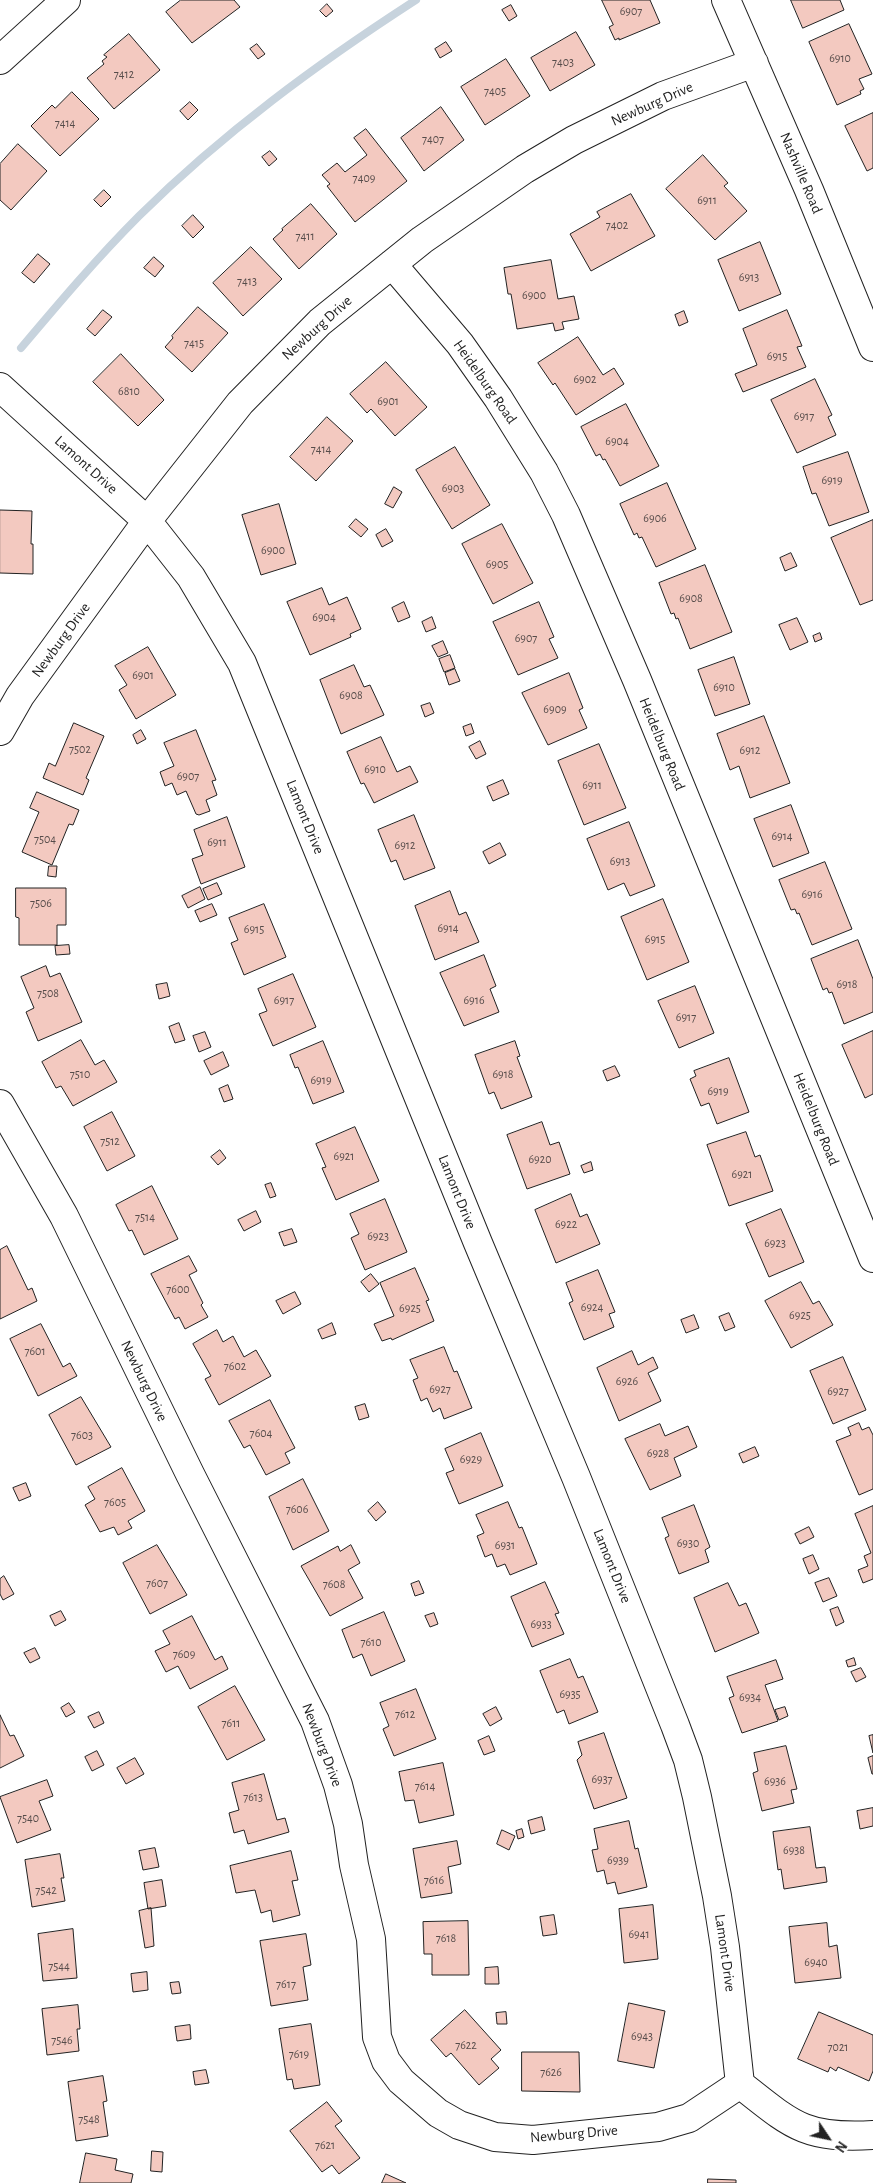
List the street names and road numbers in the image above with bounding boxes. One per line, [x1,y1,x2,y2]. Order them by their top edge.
street label: Newburg Drive [608,78,696,130]
street label: Nashville Road [776,130,826,216]
street label: Newburg Drive [278,292,356,364]
street label: Heidelburg Road [449,336,521,428]
street label: Lamont Drive [51,432,121,498]
street label: Newburg Drive [28,599,94,681]
street label: Heidelburg Road [635,695,689,793]
street label: Lamont Drive [282,777,328,857]
street label: Heidelburg Road [789,1070,843,1168]
street label: Lamont Drive [434,1152,480,1232]
street label: Newburg Drive [117,1338,171,1424]
street label: Lamont Drive [589,1526,635,1606]
street label: Newburg Drive [298,1701,346,1789]
street label: Lamont Drive [711,1913,739,1993]
street label: Newburg Drive [529,2121,619,2147]

